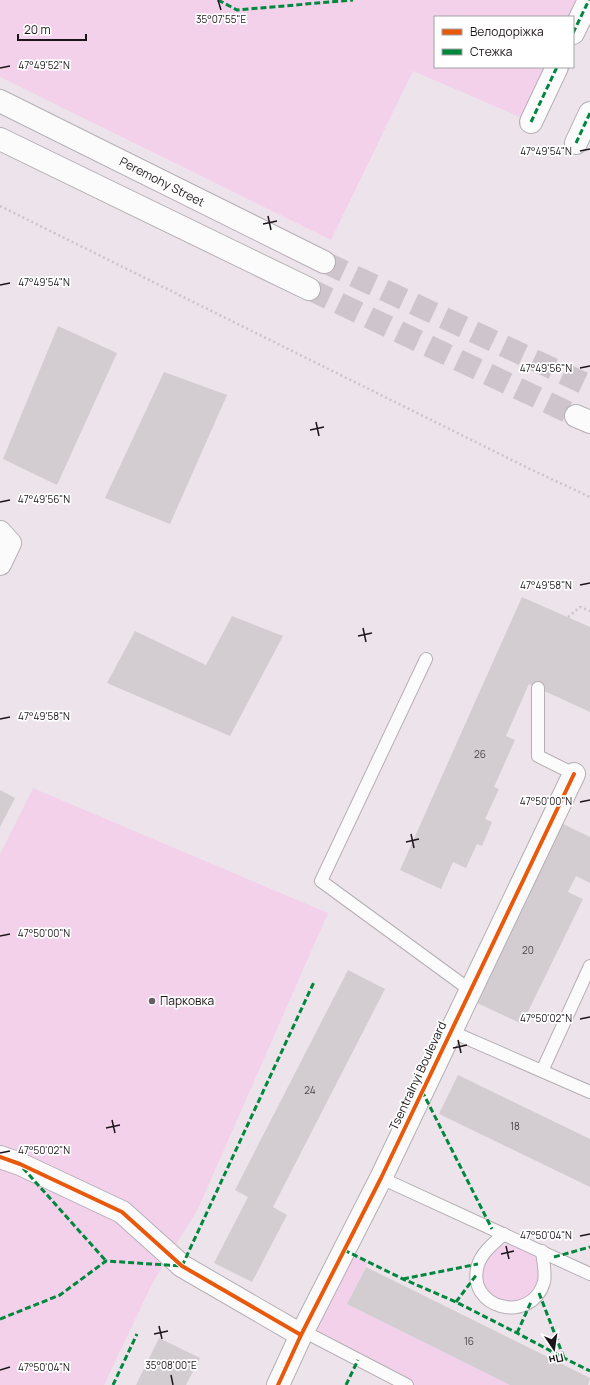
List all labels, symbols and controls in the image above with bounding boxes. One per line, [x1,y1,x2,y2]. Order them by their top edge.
text: 35°07'55"E [196,12,246,26]
scale bar [18,16,86,42]
legend [434,16,574,68]
text: 20 m [24,21,51,38]
text: Велодоріжка [470,23,544,40]
text: Стежка [470,43,512,60]
text: 47°49'52"N [18,58,70,72]
text: 47°49'54"N [520,144,572,158]
street label: Peremohy Street [117,153,208,210]
text: 47°49'54"N [18,275,70,289]
text: 47°49'56"N [520,361,572,375]
text: 47°49'56"N [18,492,70,506]
text: 47°49'58"N [520,578,572,592]
text: 47°49'58"N [18,709,70,723]
house number: 26 [474,747,486,761]
text: 47°50'00"N [520,794,572,808]
text: 47°50'00"N [18,926,70,940]
house number: 20 [522,943,534,957]
place label: Парковка [160,992,214,1009]
marker: Парковка [147,996,157,1006]
text: 47°50'02"N [520,1011,572,1025]
street label: Tsentralnyi Boulevard [385,1019,450,1133]
house number: 24 [304,1083,316,1097]
house number: 18 [510,1119,520,1133]
text: 47°50'02"N [18,1143,70,1157]
text: 47°50'04"N [520,1228,572,1242]
north arrow [534,1329,574,1369]
house number: 16 [464,1334,474,1348]
text: Пн [547,1350,565,1368]
text: 35°08'00"E [145,1358,197,1372]
text: 47°50'04"N [18,1360,70,1374]

